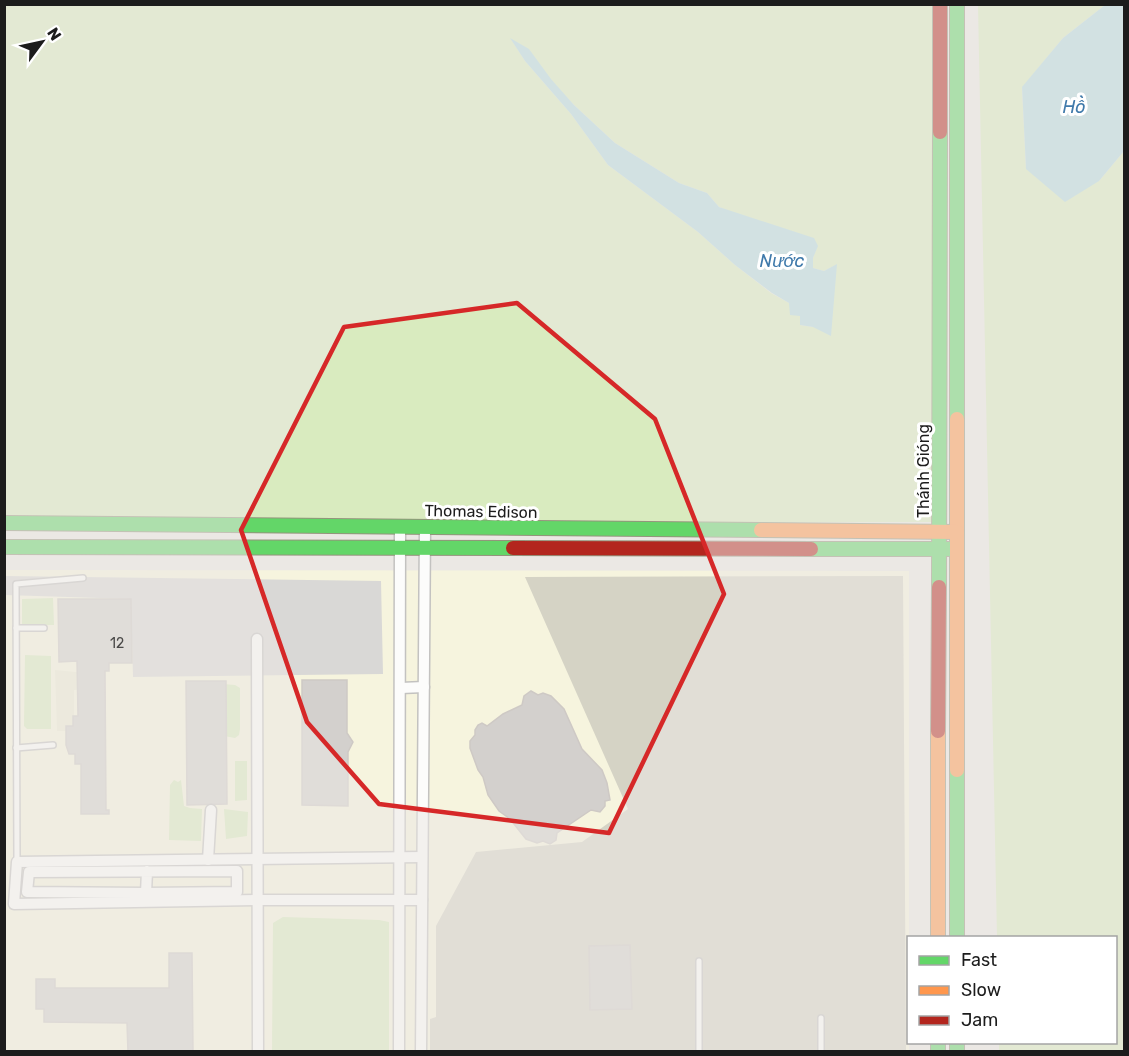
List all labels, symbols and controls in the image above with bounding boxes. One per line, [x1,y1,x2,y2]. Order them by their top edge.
north arrow [12,12,72,72]
text: N [43,24,65,44]
water label: Hồ [1062,95,1086,118]
water label: Nước [760,250,804,272]
street label: Thánh Gióng [914,424,933,518]
street label: Thomas Edison [424,501,538,522]
house number: 12 [110,635,124,652]
legend [907,936,1117,1044]
text: Fast [961,949,997,971]
text: Slow [961,979,1001,1001]
text: Jam [961,1009,998,1031]

